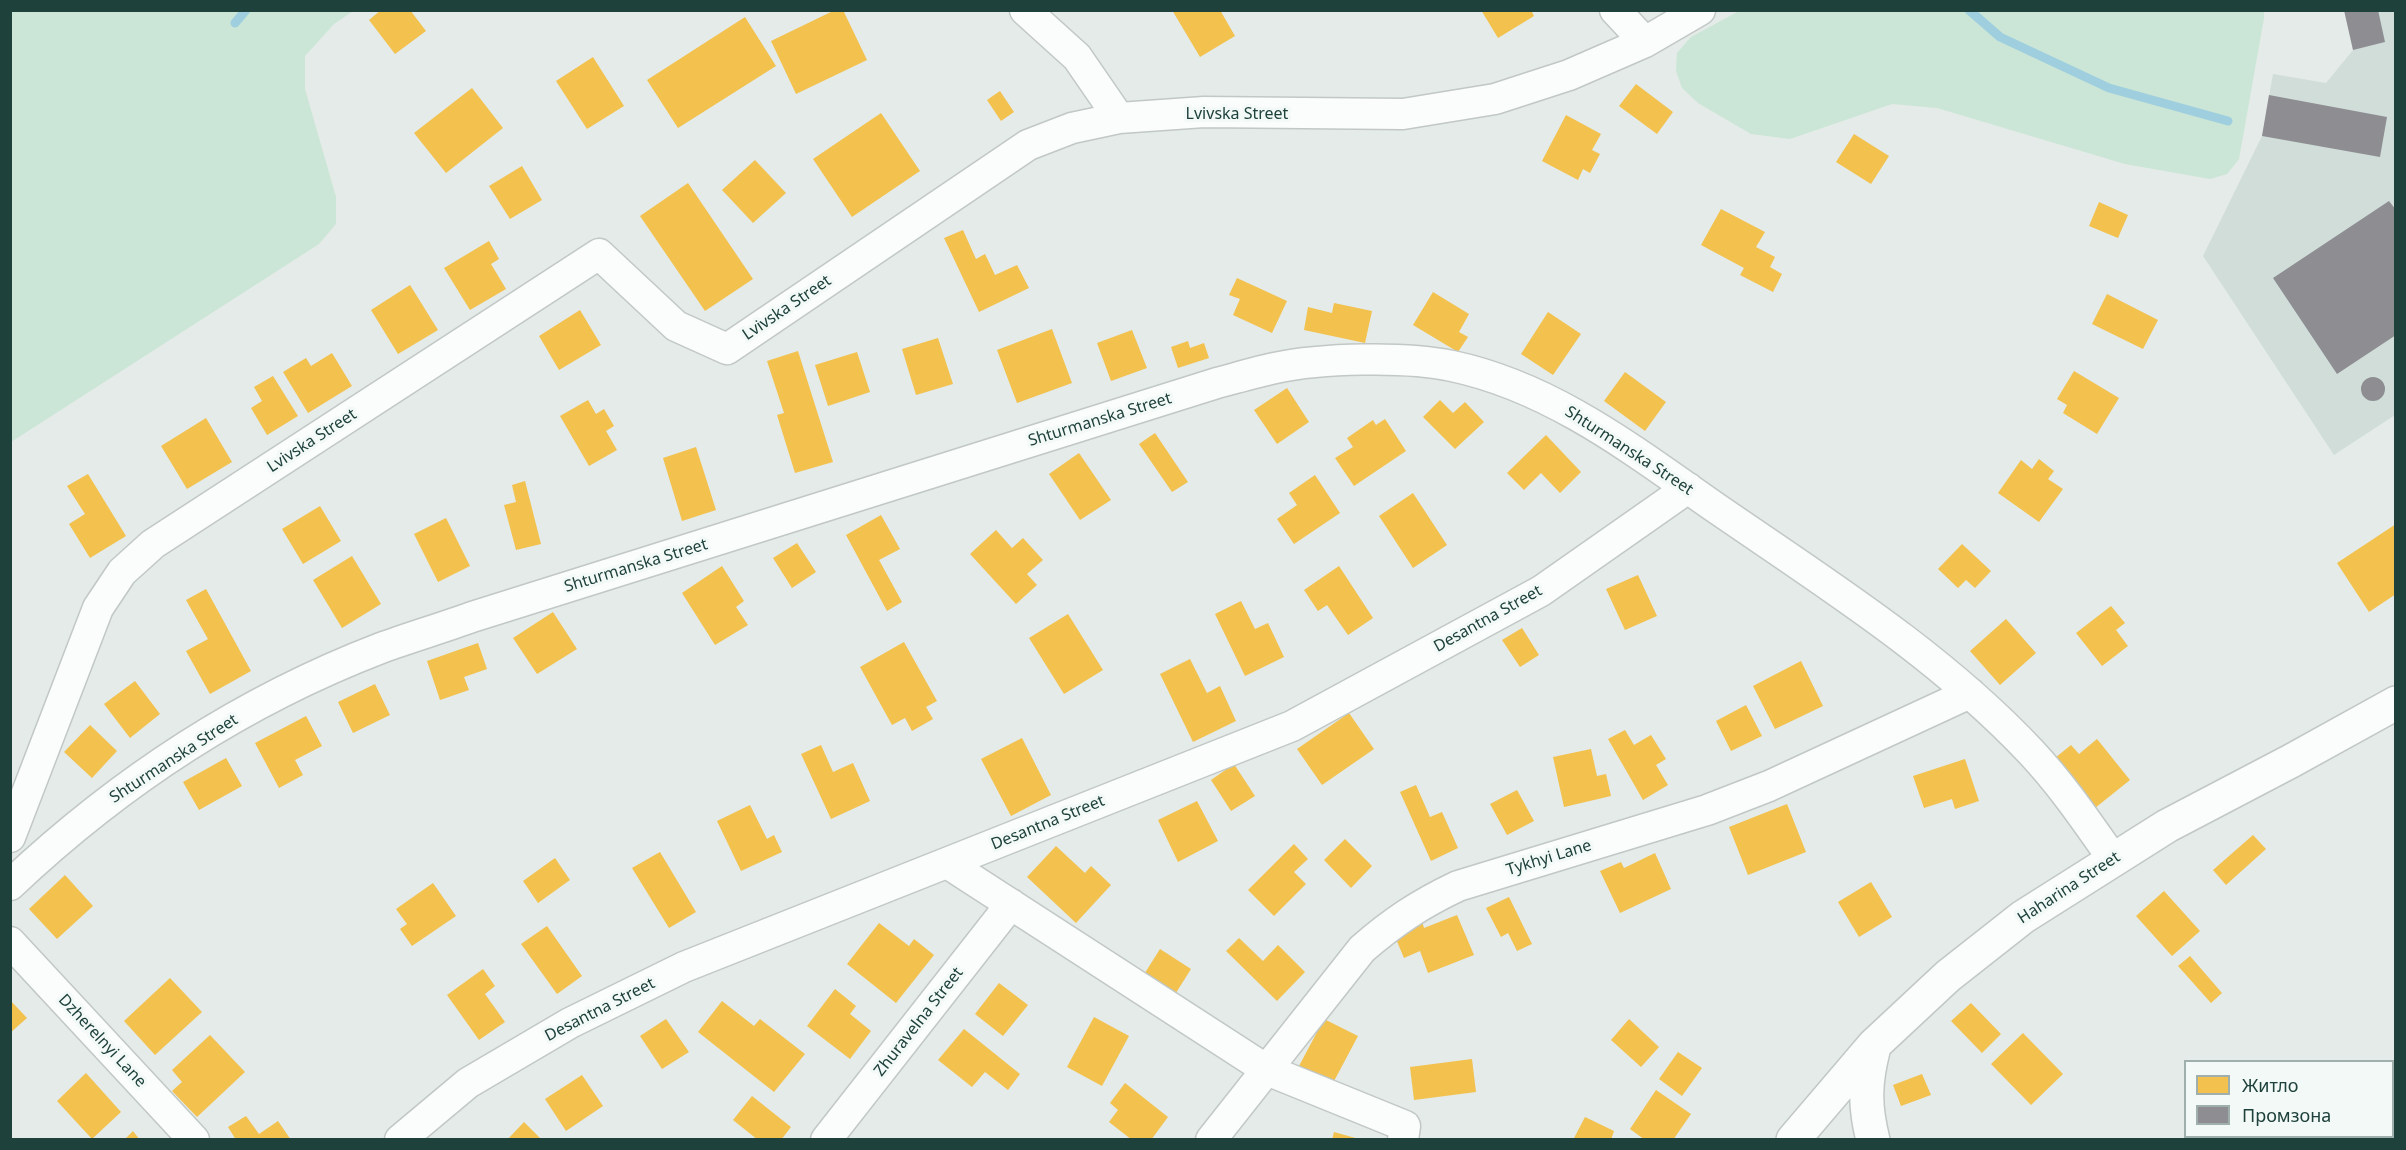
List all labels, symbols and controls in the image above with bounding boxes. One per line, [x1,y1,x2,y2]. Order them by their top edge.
street label: Lvivska Street [1186,104,1288,124]
street label: Lvivska Street [739,271,835,345]
street label: Shturmanska Street [1026,389,1174,451]
street label: Shturmanska Street [1561,402,1697,500]
street label: Lvivska Street [264,405,360,477]
street label: Shturmanska Street [562,535,710,597]
street label: Desantna Street [1431,581,1545,657]
street label: Shturmanska Street [106,710,242,808]
street label: Desantna Street [988,791,1108,855]
street label: Tykhyi Lane [1504,836,1594,880]
street label: Haharina Street [2014,848,2124,928]
street label: Zhuravelna Street [870,964,968,1080]
street label: Desantna Street [542,974,658,1046]
street label: Dzherelnyi Lane [54,991,150,1091]
legend [2184,1060,2394,1138]
text: Житло [2242,1073,2299,1097]
text: Промзона [2242,1103,2331,1127]

